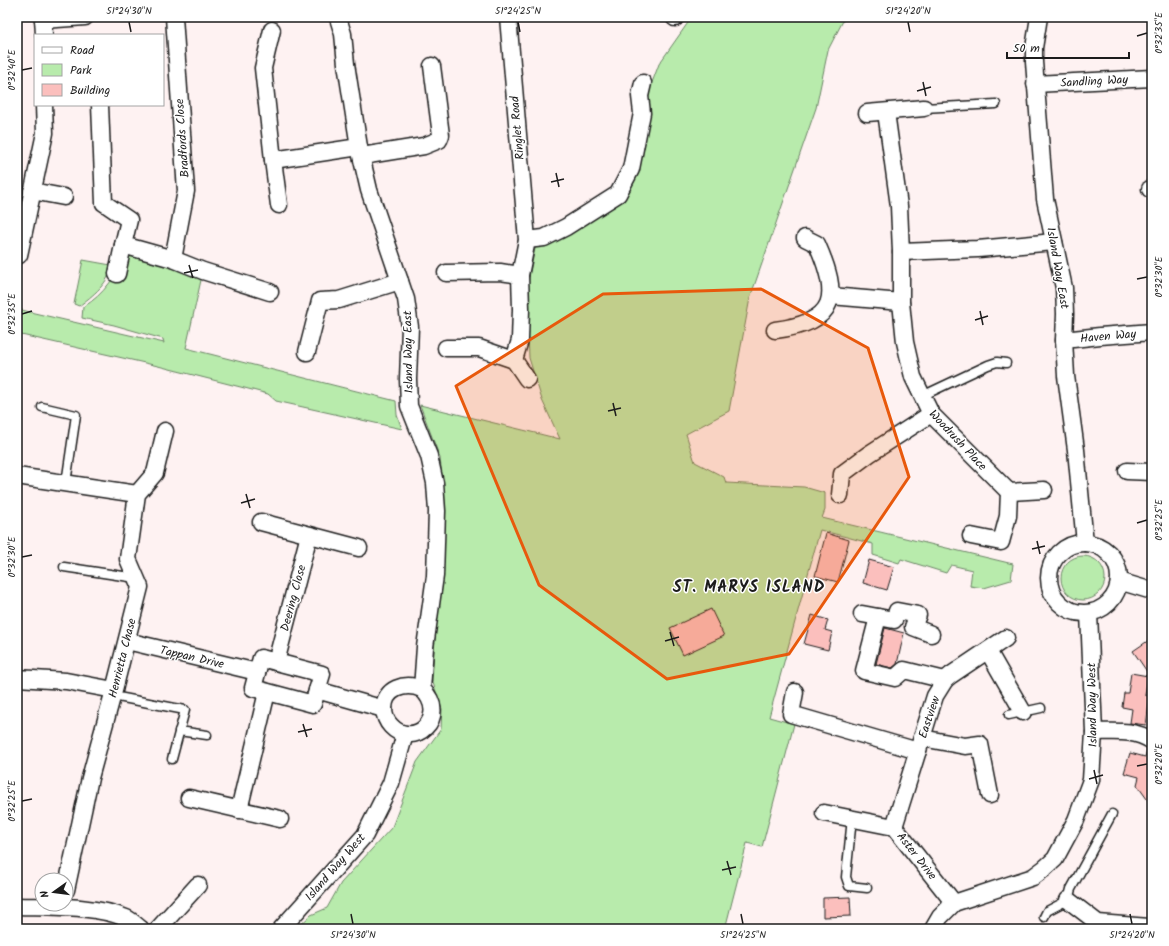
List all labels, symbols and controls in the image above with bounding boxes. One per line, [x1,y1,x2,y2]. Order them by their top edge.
text: 51°24'30"N [106,3,152,19]
text: 51°24'25"N [495,3,541,19]
text: 51°24'20"N [885,3,931,19]
text: 0°32'35"E [1151,11,1167,54]
legend [34,34,164,106]
scale bar [1007,34,1129,60]
text: 50 m [1013,39,1040,58]
text: Road [70,41,95,60]
text: 0°32'40"E [4,48,20,91]
text: Park [70,61,92,80]
street label: Sandling Way [1060,70,1129,93]
text: Building [70,81,110,100]
street label: Ringlet Road [505,94,530,161]
street label: Bradfords Close [170,97,195,178]
street label: Island Way East [1041,226,1074,311]
text: 0°32'30"E [1151,255,1167,298]
text: 0°32'35"E [4,292,20,335]
street label: Island Way East [398,310,419,393]
street label: Haven Way [1079,325,1137,348]
street label: Woodrush Place [924,405,992,476]
text: 0°32'25"E [1151,498,1167,541]
text: 0°32'30"E [4,535,20,578]
street label: Deering Close [275,562,312,634]
district label: ST. MARYS ISLAND [673,575,825,600]
street label: Henrietta Chase [103,616,142,700]
street label: Tappan Drive [158,641,226,674]
street label: Island Way West [1082,662,1103,747]
street label: Eastview [913,692,946,741]
text: 0°32'20"E [1151,742,1167,785]
text: 0°32'25"E [4,779,20,822]
street label: Aster Drive [892,828,942,885]
street label: Island Way West [300,829,371,905]
north arrow [34,872,74,912]
text: N [36,889,55,900]
text: 51°24'30"N [330,927,376,943]
text: 51°24'25"N [720,927,766,943]
text: 51°24'20"N [1109,927,1155,943]

